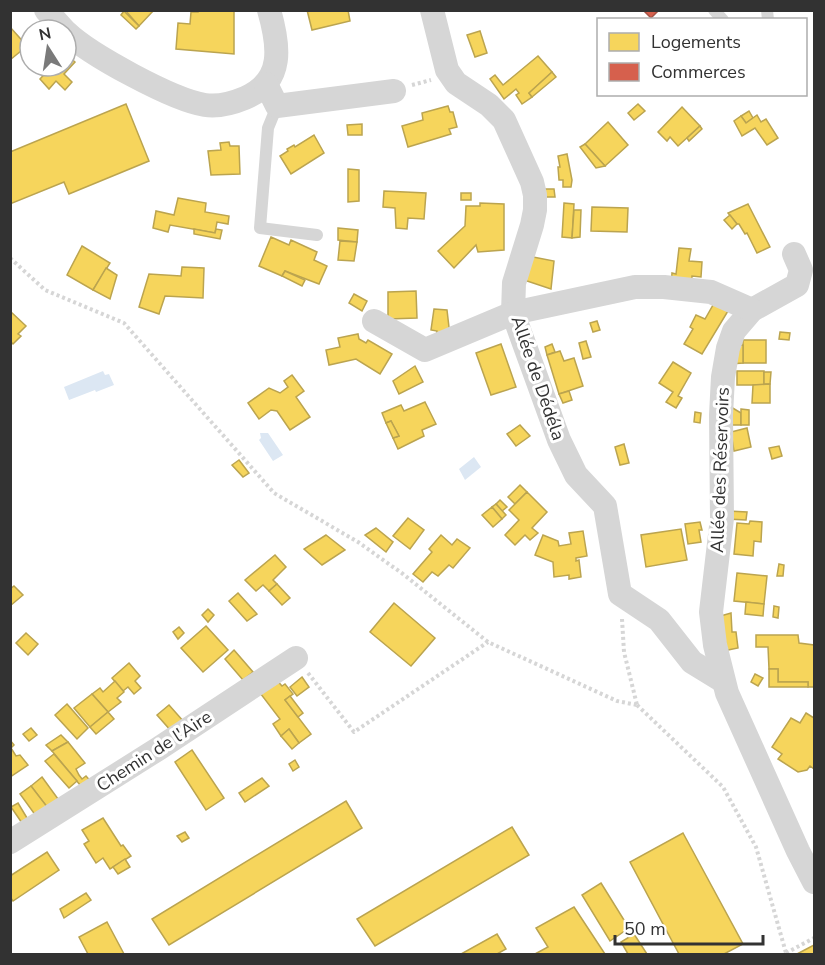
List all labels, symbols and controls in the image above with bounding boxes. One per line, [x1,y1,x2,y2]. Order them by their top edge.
north arrow [18,18,78,78]
legend [597,18,807,96]
text: N [37,22,53,46]
text: Logements [651,30,741,54]
text: Commerces [651,60,746,84]
street label: Allée de Dédéla [505,313,571,443]
street label: Allée des Réservoirs [705,387,735,553]
street label: Chemin de l'Aire [92,705,216,797]
scale bar [615,908,764,946]
text: 50 m [624,917,666,941]

